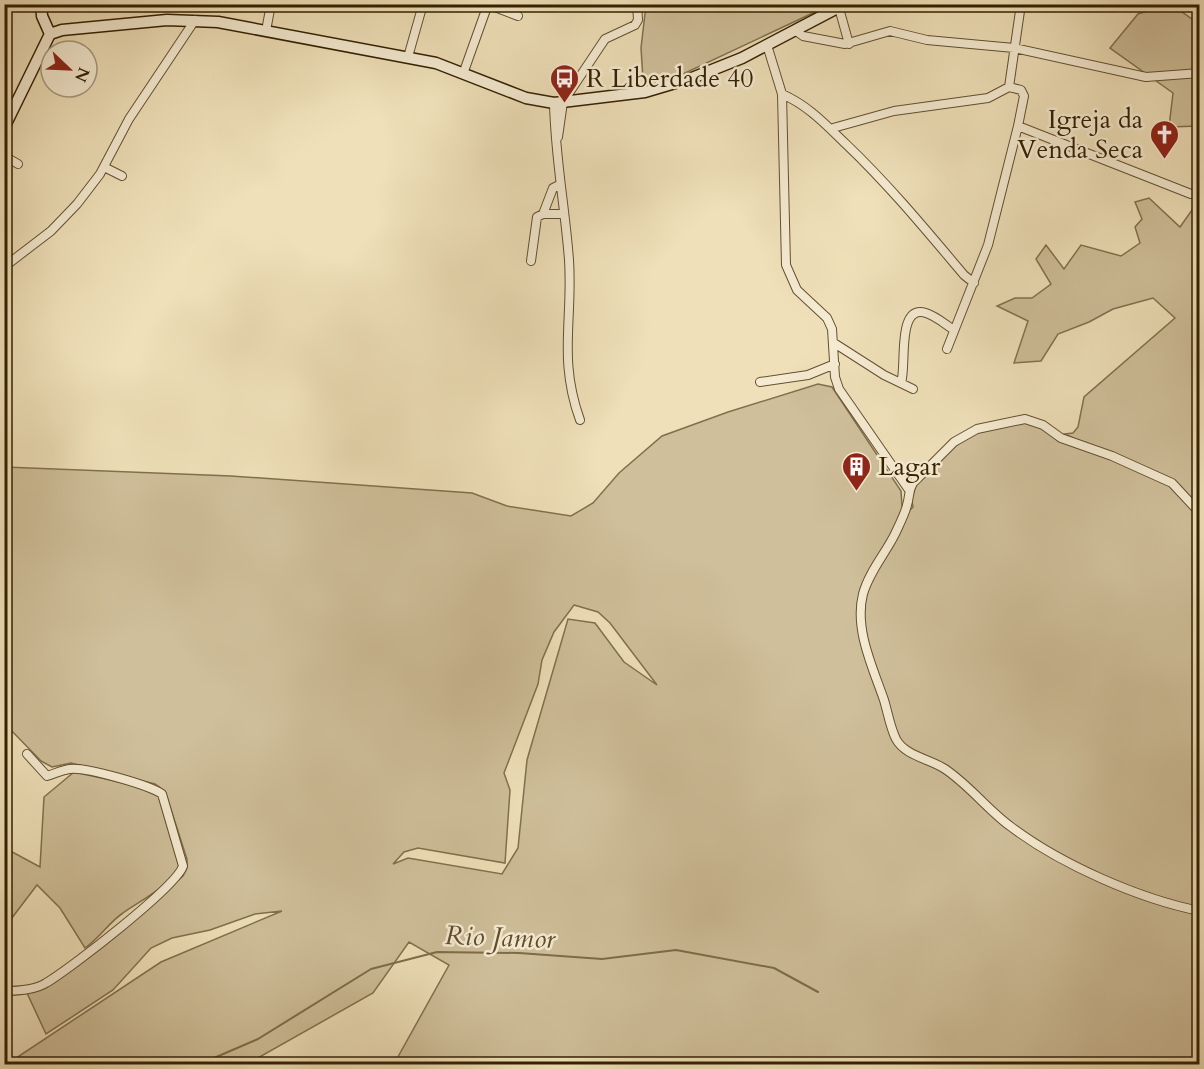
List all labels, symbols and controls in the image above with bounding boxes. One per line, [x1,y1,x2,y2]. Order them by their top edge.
north arrow [39,39,99,99]
place label: R Liberdade 40 [586,61,754,96]
bus stop icon: R Liberdade 40 [549,62,581,104]
text: N [69,64,95,85]
place label: Igreja da Venda Seca [1017,102,1143,167]
church icon: Igreja da Venda Seca [1148,118,1180,160]
place label: Lagar [878,449,941,484]
building icon: Lagar [841,450,873,492]
water label: Rio Jamor [444,917,557,958]

